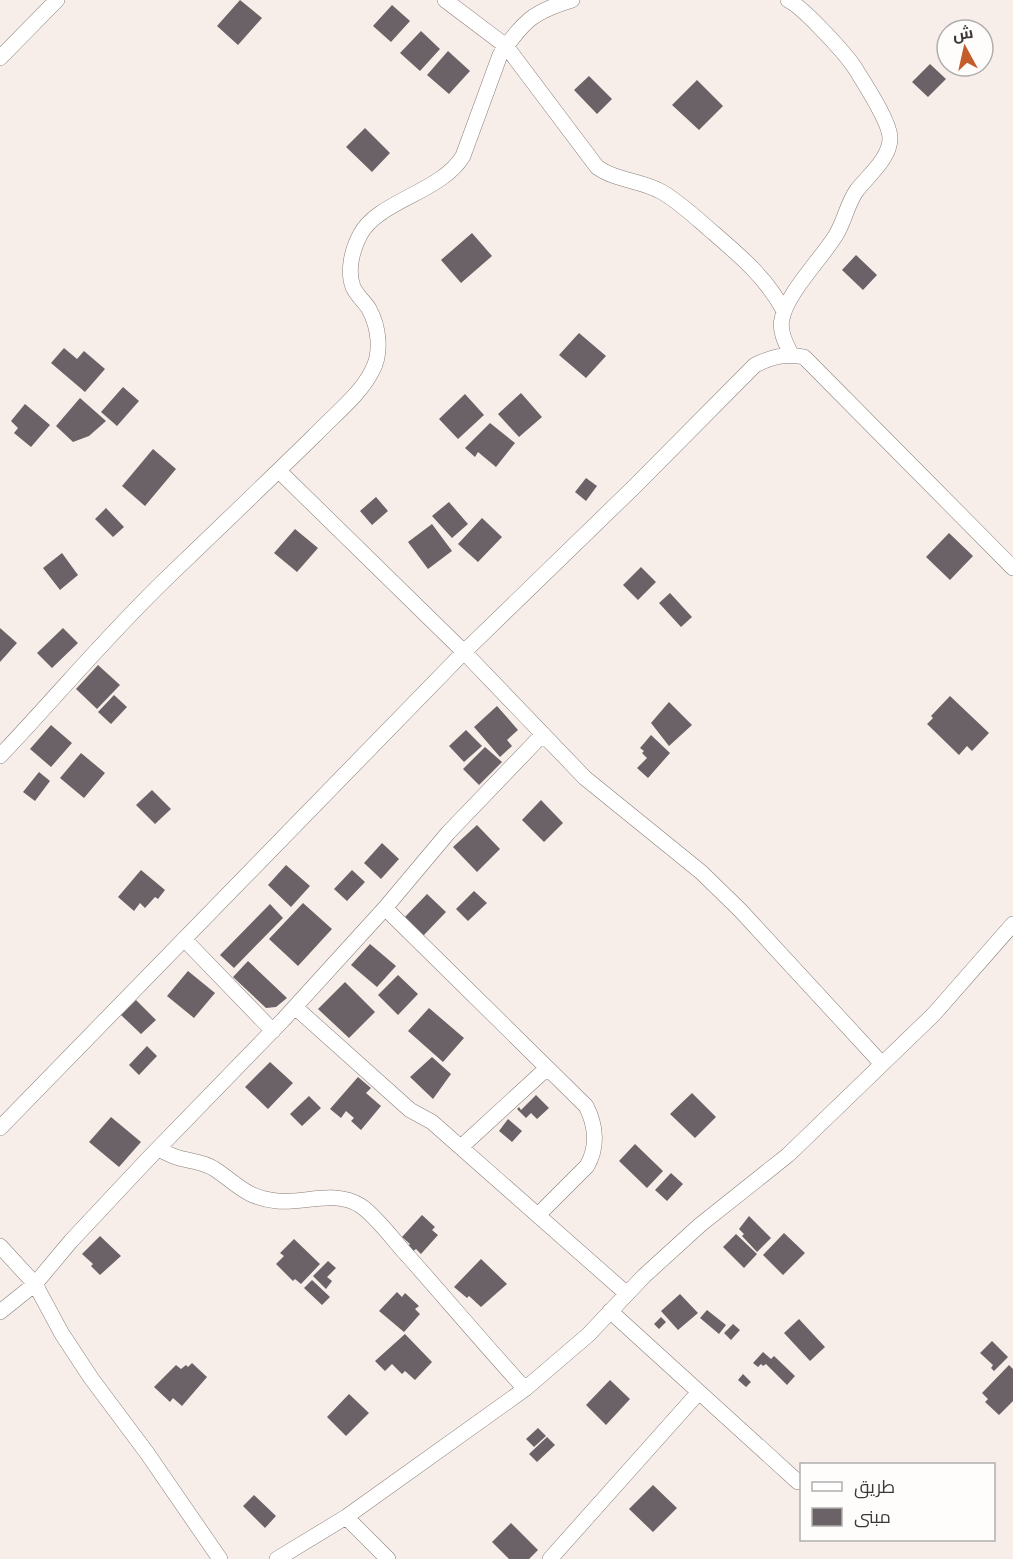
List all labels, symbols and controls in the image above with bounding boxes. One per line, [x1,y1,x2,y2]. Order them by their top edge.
north arrow [935,18,995,78]
text: ش [951,22,975,45]
legend [800,1463,995,1541]
text: طريق [854,1475,895,1499]
text: مبنى [854,1505,891,1529]

